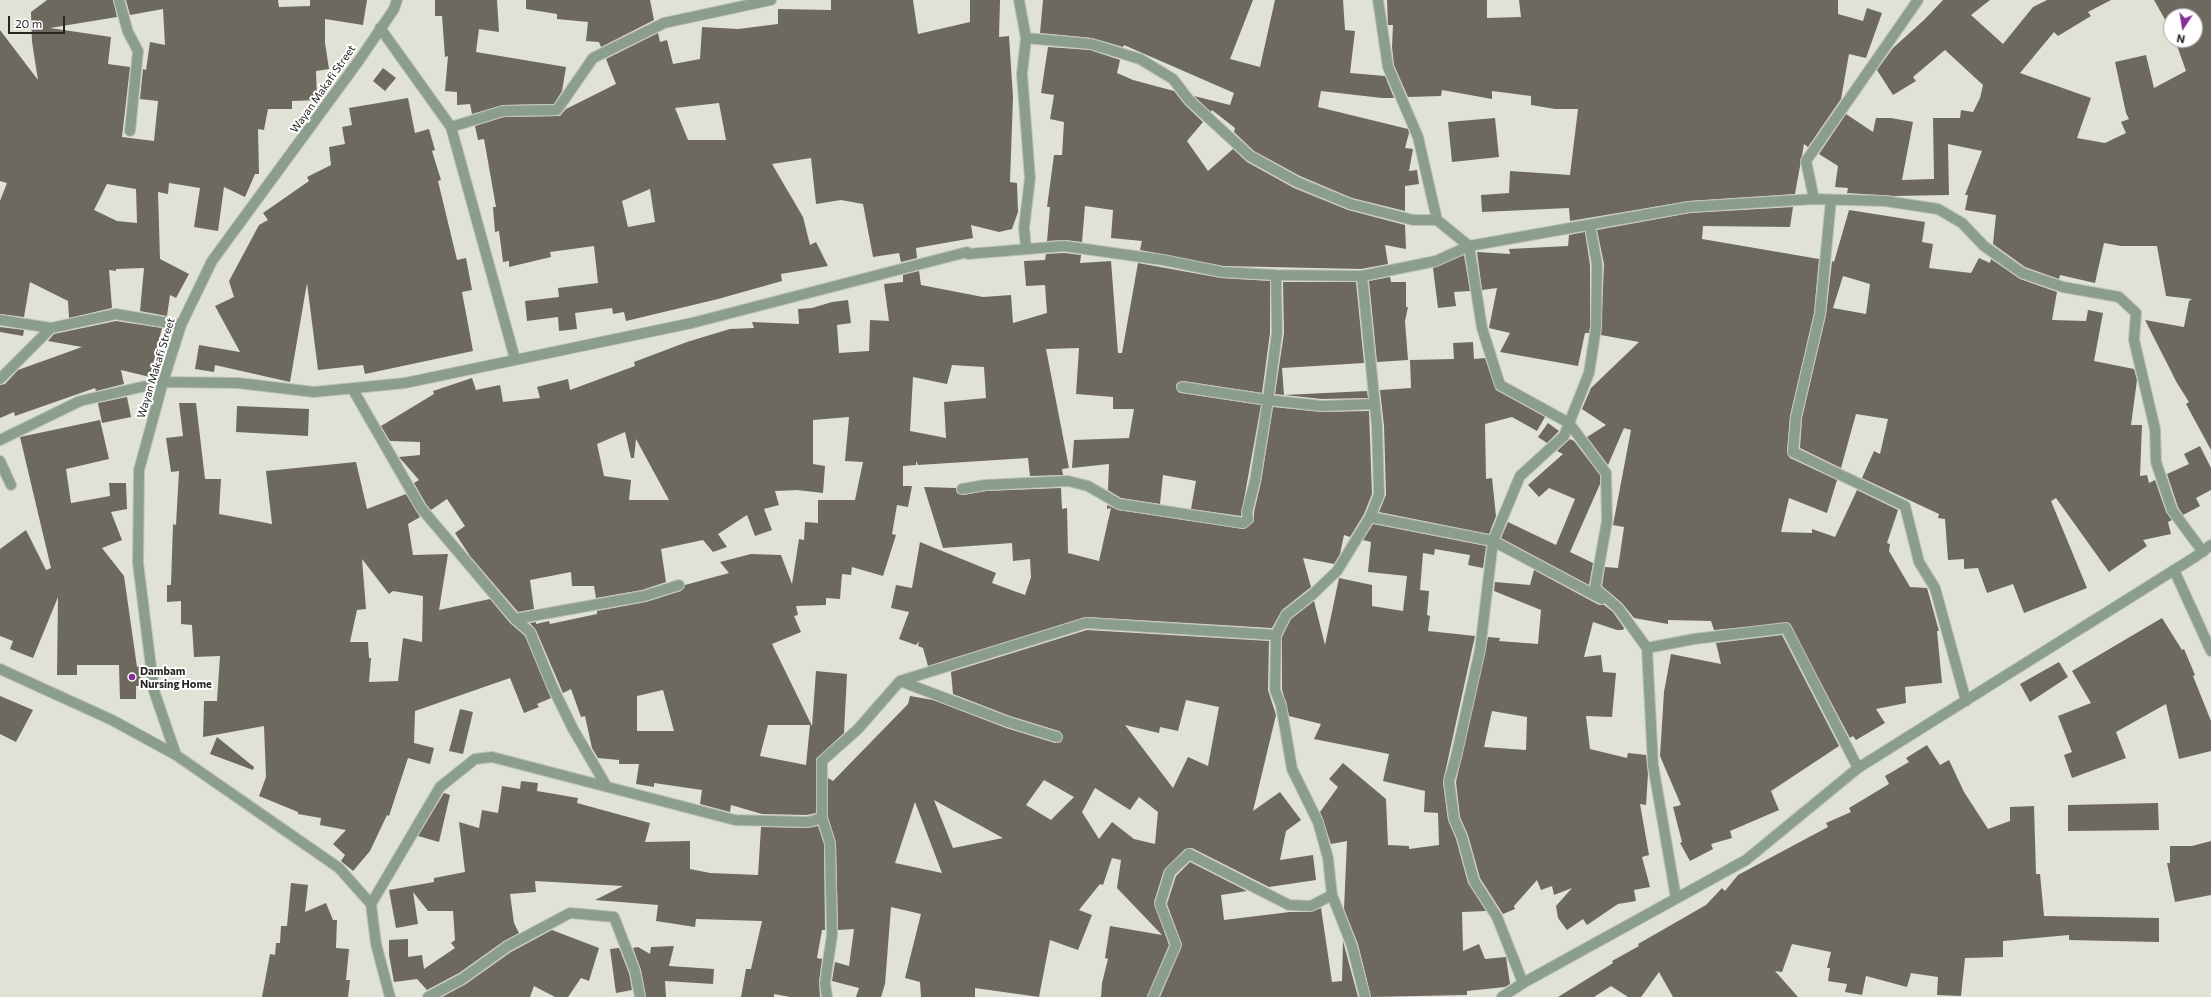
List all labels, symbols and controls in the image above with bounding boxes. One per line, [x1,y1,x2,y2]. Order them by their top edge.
scale bar [10,8,67,34]
north arrow [2163,8,2203,48]
text: 20 m [15,16,42,30]
text: N [2175,32,2186,46]
street label: Wayan Makafi Street [288,43,358,135]
street label: Wayan Makafi Street [134,316,178,420]
place label: Dambam Nursing Home [140,664,212,690]
marker: Dambam Nursing Home [127,672,137,682]

